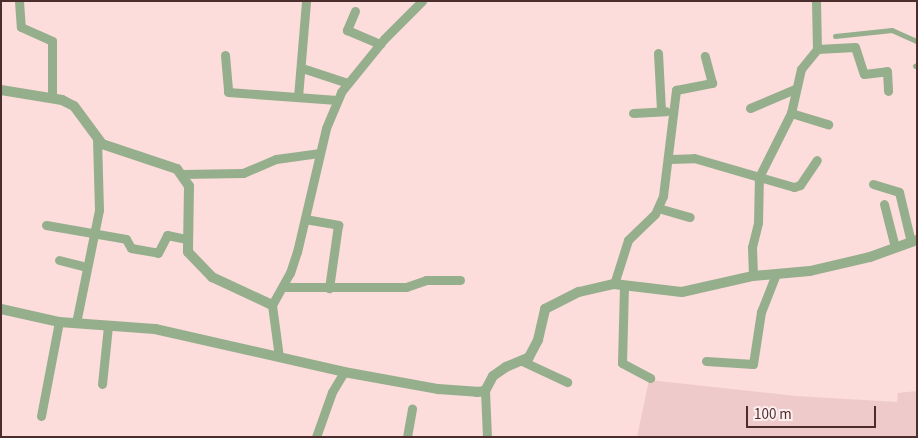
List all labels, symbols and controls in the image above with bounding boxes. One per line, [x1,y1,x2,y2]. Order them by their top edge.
scale bar [748,396,878,428]
text: 100 m [754,404,792,425]

